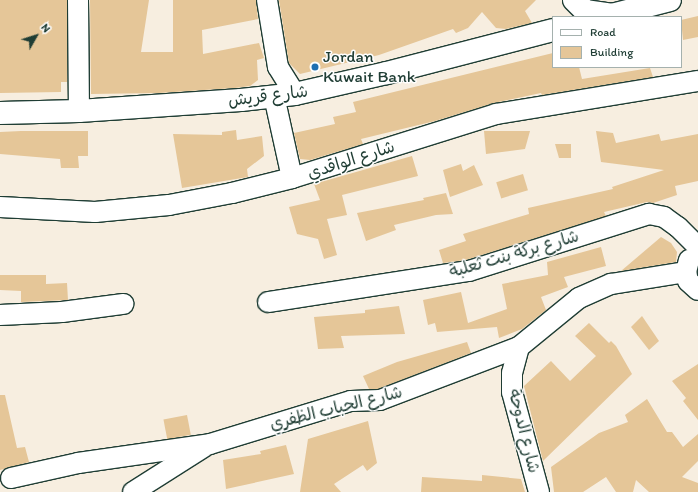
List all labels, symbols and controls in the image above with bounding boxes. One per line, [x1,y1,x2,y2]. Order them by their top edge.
north arrow [16,16,56,56]
legend [552,16,682,68]
text: N [38,21,53,35]
text: Road [590,25,616,39]
text: Building [590,45,633,59]
place label: Jordan Kuwait Bank [323,47,415,87]
marker: Jordan Kuwait Bank [310,62,320,72]
street label: شارع قريش [227,81,309,111]
street label: شارع الواقدي [305,136,397,184]
street label: شارع بركة بنت ثعلبة [447,226,581,282]
street label: شارع الحباب الظفري [268,382,404,434]
street label: شارع الدوحة [504,387,544,475]

